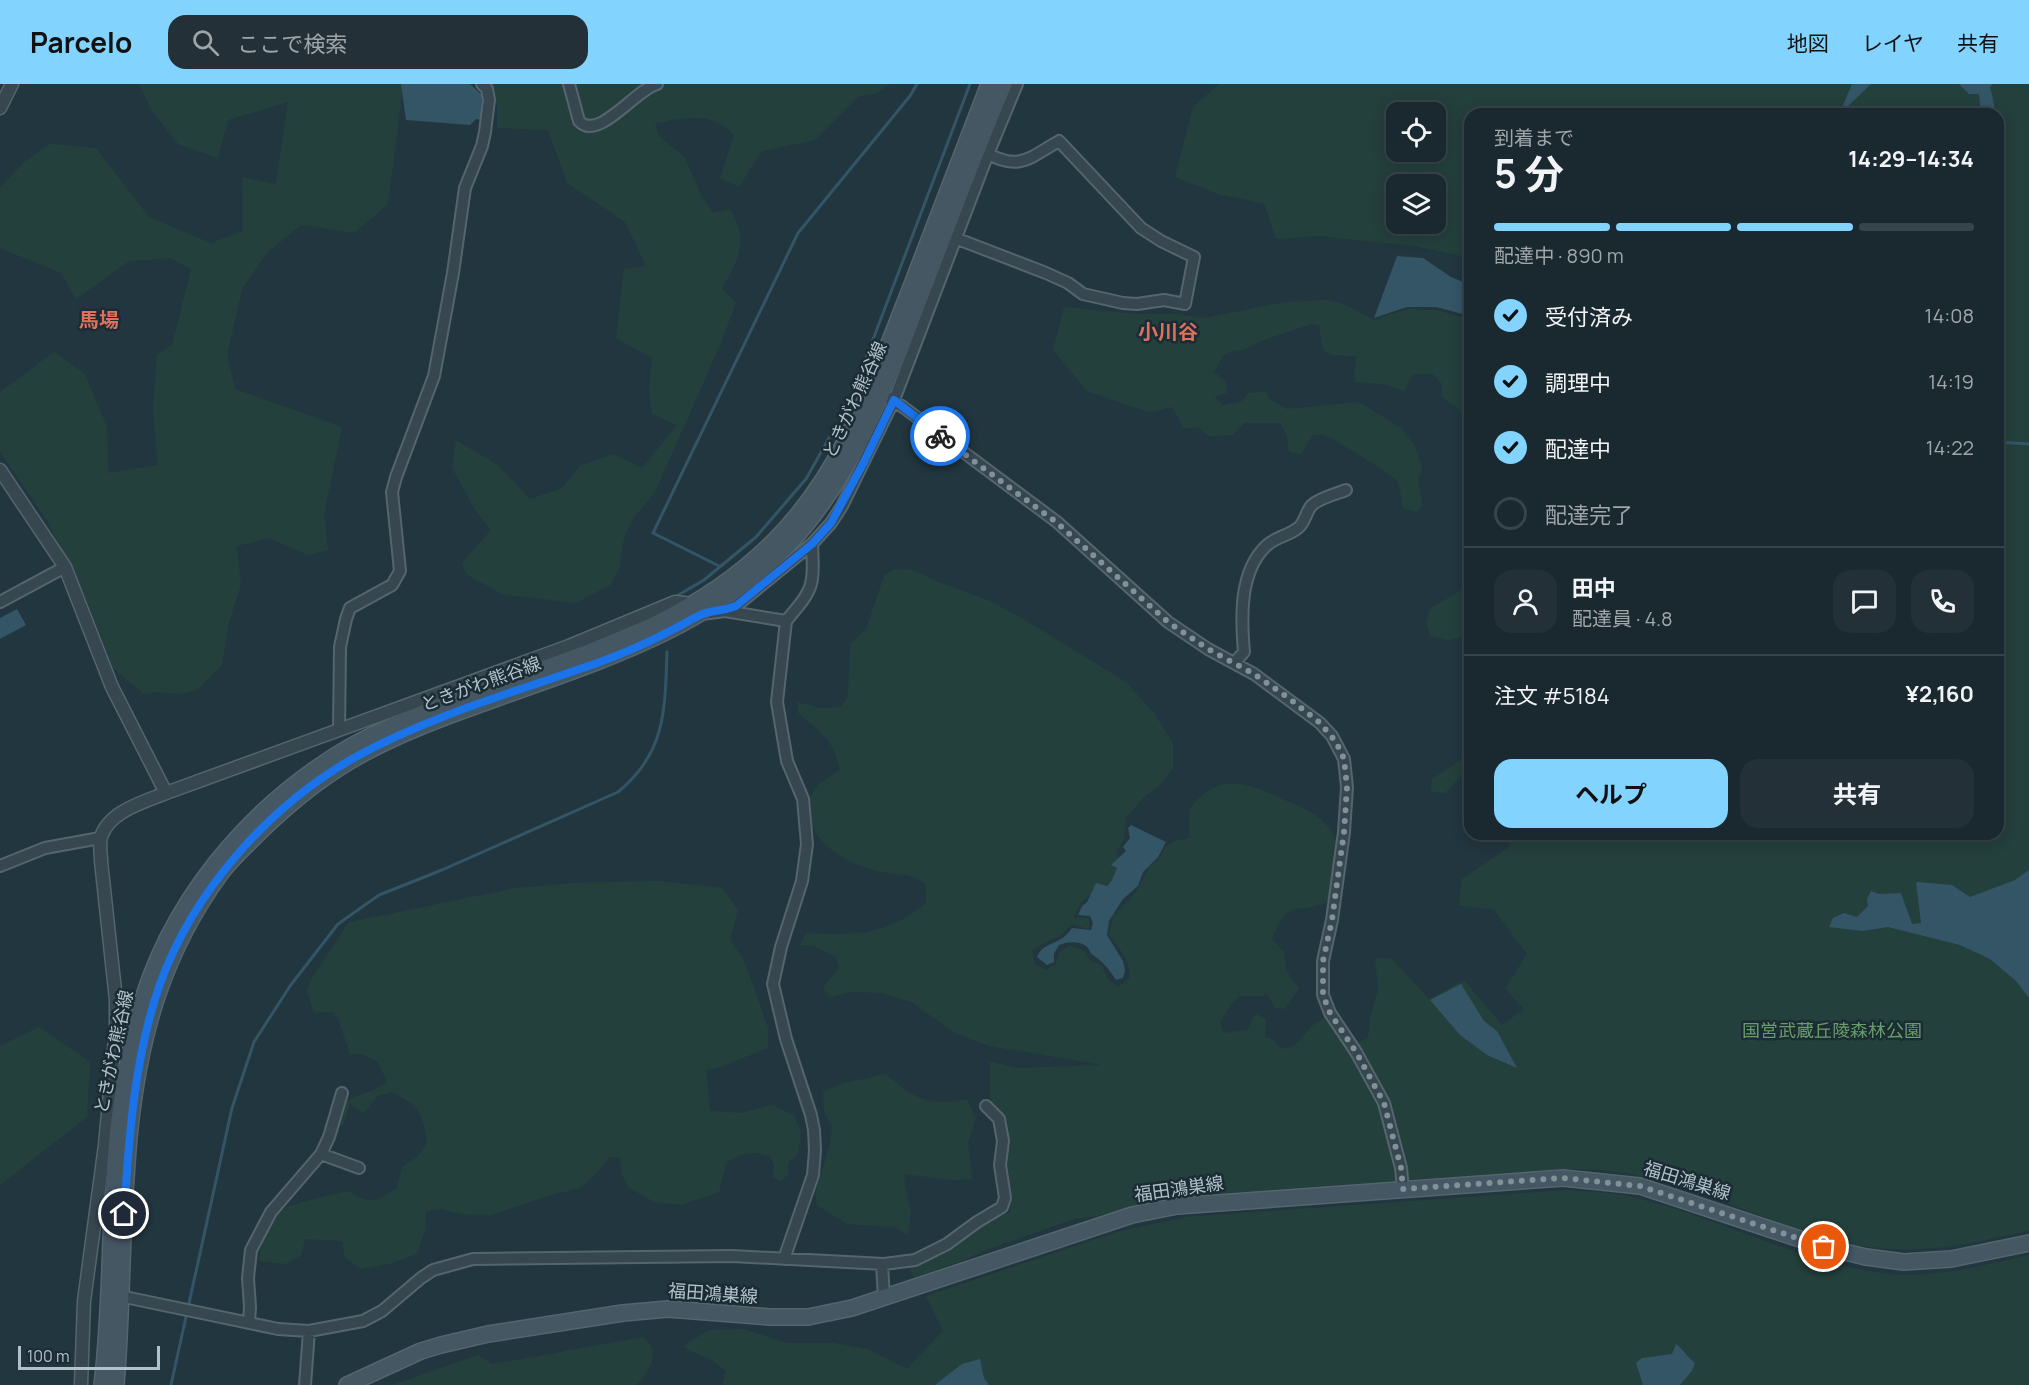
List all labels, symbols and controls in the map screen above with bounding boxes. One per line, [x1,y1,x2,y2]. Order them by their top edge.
search box [168,15,588,69]
text: Parcelo [30,23,132,61]
icon: search [189,26,222,59]
text: ここで検索 [237,29,347,59]
text: 地図 [1787,29,1829,57]
text: レイヤ [1862,29,1924,57]
text: 共有 [1957,29,1999,57]
map controls [1386,102,1446,234]
button: locate [1386,102,1446,162]
text: 到着まで [1494,124,1574,151]
text: 14:29–14:34 [1848,144,1974,174]
text: 5 分 [1494,146,1564,200]
button: layers [1386,174,1446,234]
text: 配達中 · 890 m [1494,242,1624,269]
icon: check [1494,299,1527,332]
text: 受付済み [1545,302,1633,332]
text: 14:08 [1925,302,1974,329]
district label: 馬場 [79,306,119,333]
district label: 小川谷 [1138,318,1198,345]
street label: ときがわ熊谷線 [817,337,892,462]
icon: check [1494,365,1527,398]
text: 調理中 [1545,368,1611,398]
text: 14:19 [1928,368,1974,395]
courier [910,406,970,466]
icon: bike [924,420,957,453]
icon: check [1494,431,1527,464]
text: 配達中 [1545,434,1611,464]
text: 14:22 [1926,434,1974,461]
text: 配達完了 [1545,500,1633,530]
button: person [1494,570,1557,633]
button: chat [1833,570,1896,633]
button: phone [1911,570,1974,633]
text: 田中 [1572,573,1616,603]
text: 配達員 · 4.8 [1572,605,1673,632]
street label: ときがわ熊谷線 [417,650,544,716]
text: ¥2,160 [1906,679,1974,709]
text: 注文 #5184 [1494,681,1610,711]
button: ヘルプ [1494,759,1728,828]
button: 共有 [1740,759,1974,828]
street label: ときがわ熊谷線 [88,988,138,1116]
park label: 国営武蔵丘陵森林公園 [1742,1018,1922,1042]
street label: 福田鴻巣線 [1641,1155,1734,1205]
street label: 福田鴻巣線 [1133,1170,1225,1206]
pin [98,1188,149,1239]
icon: home [107,1197,140,1230]
pin [1798,1221,1849,1272]
icon: bag [1807,1230,1840,1263]
street label: 福田鴻巣線 [667,1278,759,1308]
scale bar [18,1343,160,1370]
text: 100 m [27,1345,70,1367]

